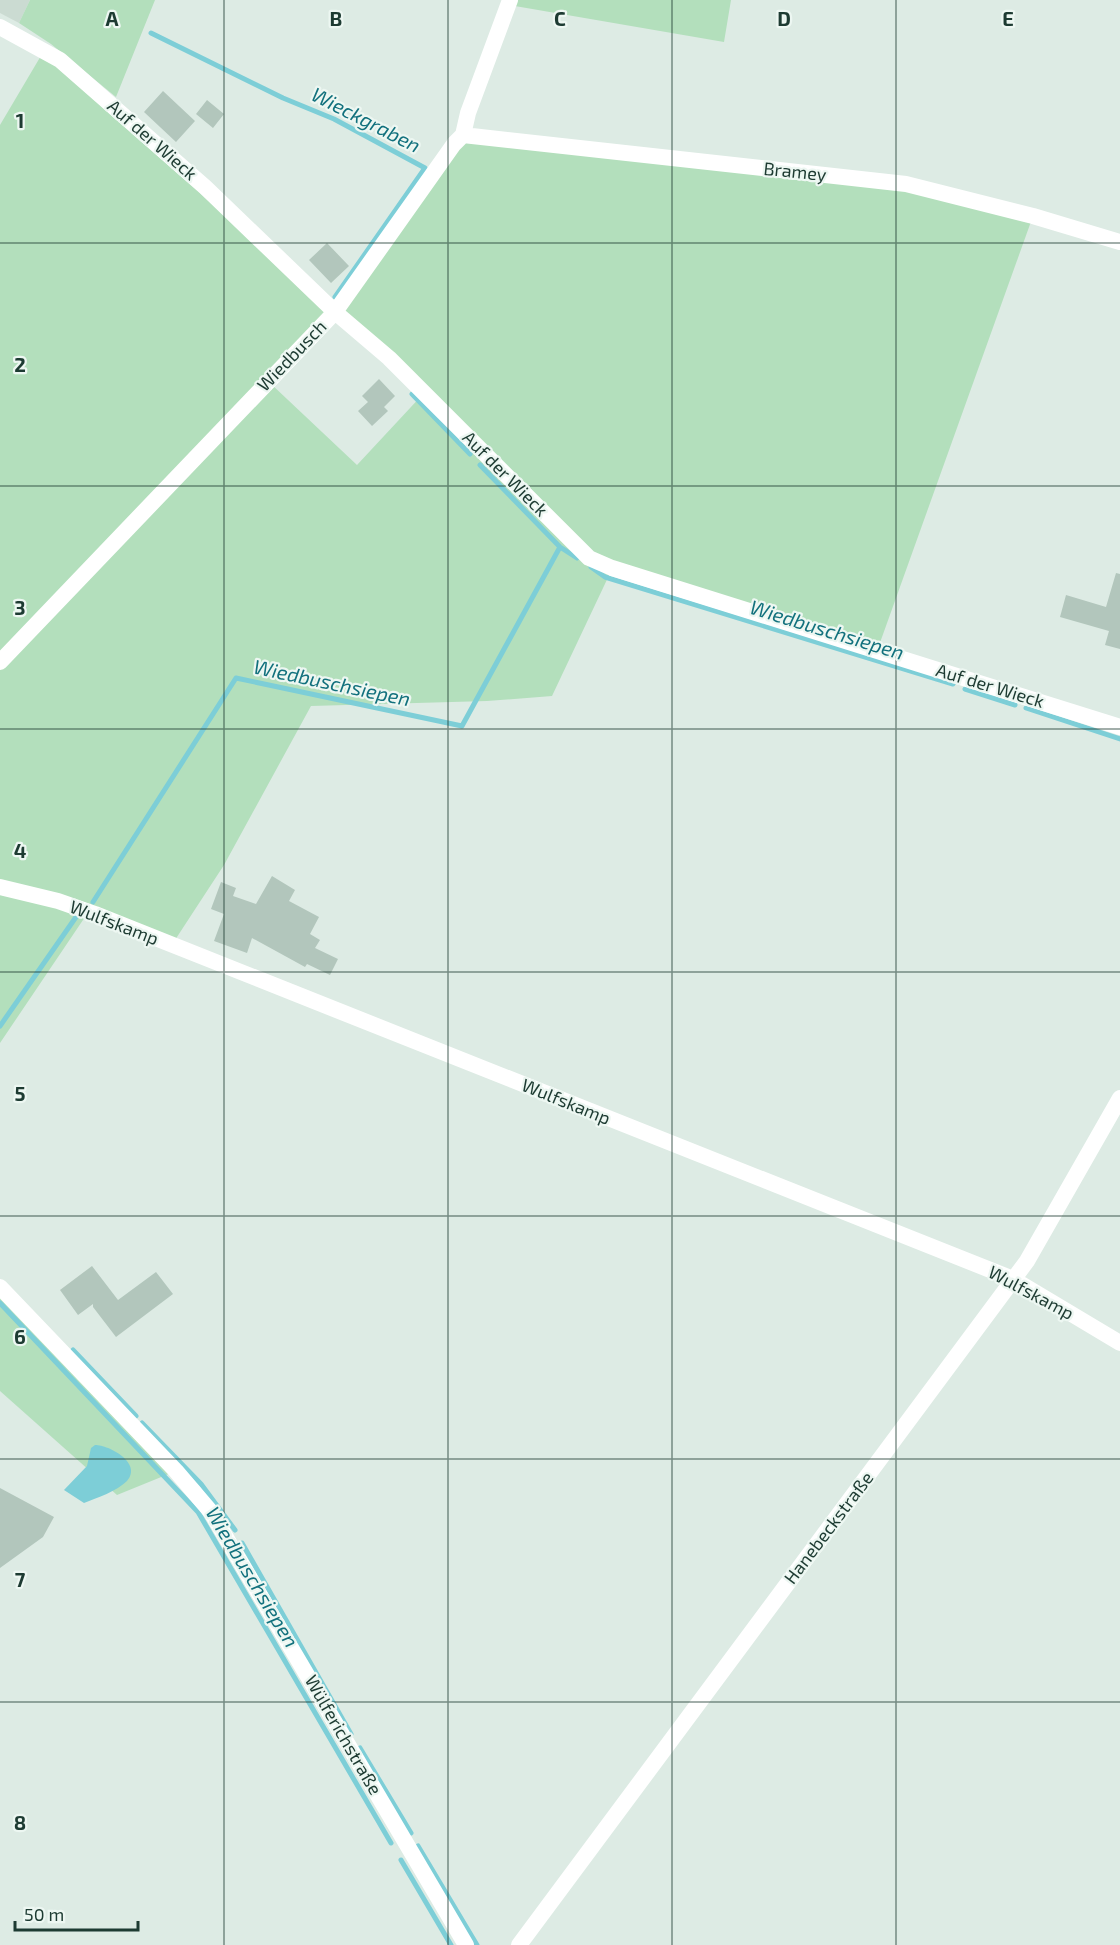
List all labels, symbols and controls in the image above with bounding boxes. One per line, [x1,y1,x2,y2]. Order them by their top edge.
text: A [105,6,119,30]
text: B [330,6,342,30]
text: C [554,6,566,30]
text: D [777,6,791,30]
text: E [1002,6,1014,30]
water label: Wieckgraben [308,81,425,157]
street label: Auf der Wieck [103,94,202,184]
text: 1 [16,108,24,132]
street label: Bramey [763,157,828,185]
street label: Wiedbusch [252,315,331,395]
text: 2 [14,352,26,376]
street label: Auf der Wieck [458,426,553,521]
water label: Wiedbuschsiepen [747,594,907,664]
text: 3 [14,595,26,619]
water label: Wiedbuschsiepen [252,654,413,710]
street label: Auf der Wieck [934,658,1047,712]
text: 4 [14,838,27,862]
street label: Wulfskamp [67,895,162,949]
street label: Wulfskamp [519,1073,614,1129]
text: 5 [14,1081,26,1105]
street label: Wulfskamp [985,1260,1078,1324]
text: 6 [14,1324,26,1348]
street label: Hanebeckstraße [779,1467,878,1588]
water label: Wiedbuschsiepen [201,1502,304,1651]
text: 7 [15,1567,26,1591]
street label: Wülferichstraße [301,1671,387,1798]
text: 8 [14,1810,26,1834]
scale bar [15,1894,138,1932]
text: 50 m [24,1903,64,1925]

